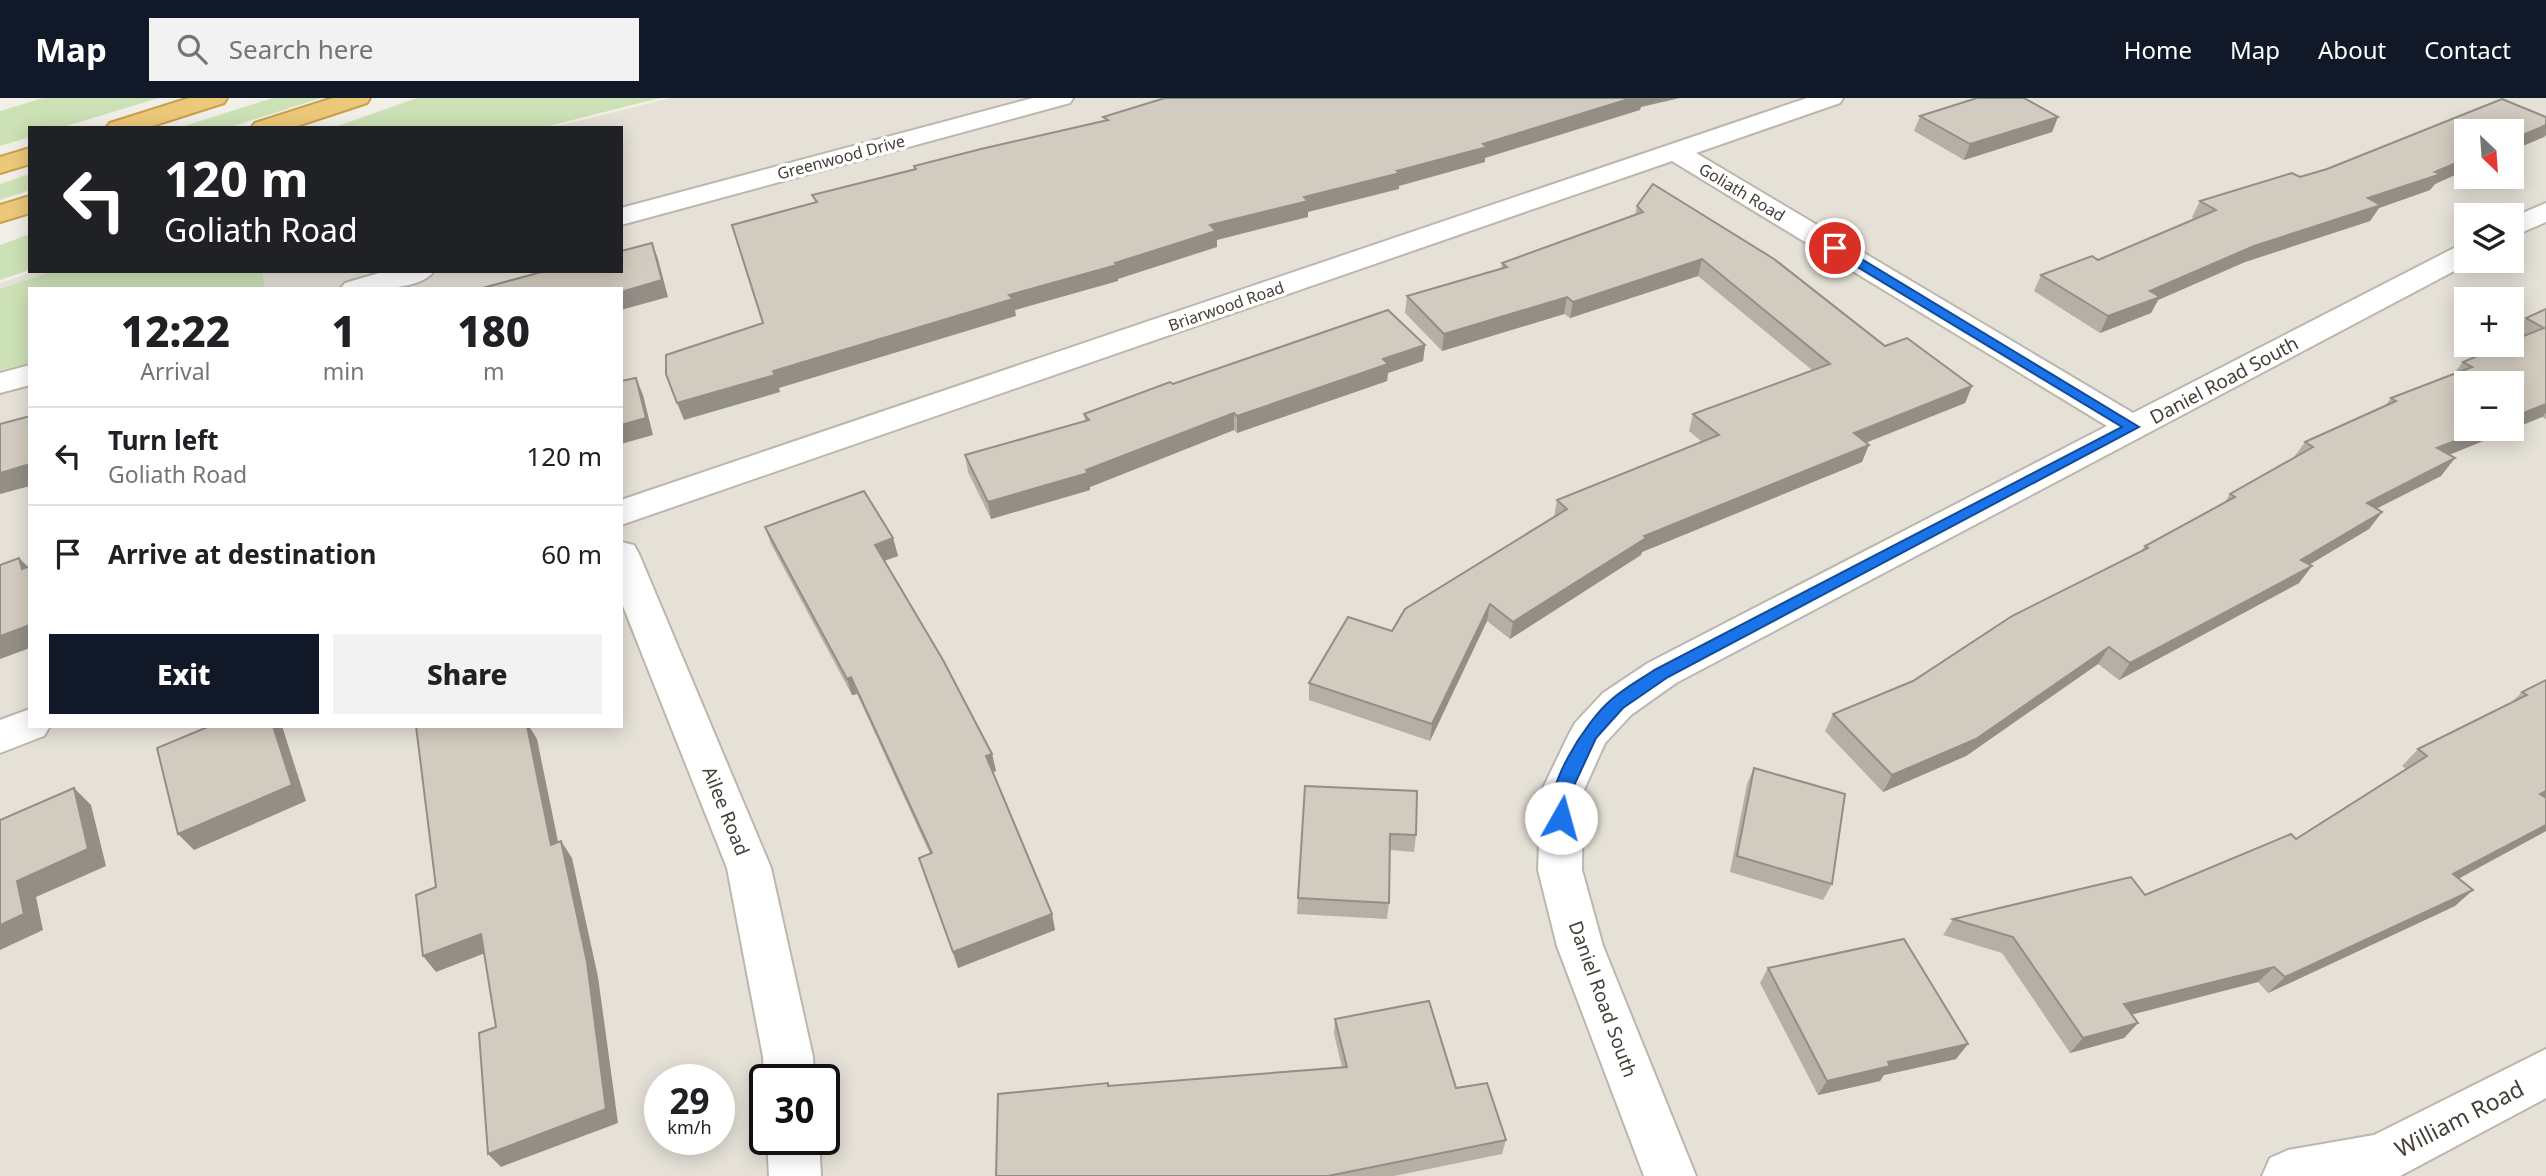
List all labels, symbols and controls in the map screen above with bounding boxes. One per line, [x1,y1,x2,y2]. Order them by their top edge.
search box [149,18,639,81]
text: Map [35,27,107,72]
icon: search [173,30,211,68]
text: Search here [229,31,373,67]
text: Home [2124,33,2192,66]
text: Map [2230,33,2280,66]
text: About [2318,33,2386,66]
text: Contact [2424,33,2511,66]
north arrow [2454,119,2524,189]
map controls [2454,119,2524,441]
street label: Greenwood Drive [775,129,907,185]
text: 120 m [164,145,309,211]
icon: left [49,154,140,245]
street label: Goliath Road [1695,158,1789,226]
button: layers [2454,203,2524,273]
text: Goliath Road [164,208,358,251]
pin [1805,218,1865,278]
icon: arrive [1816,229,1854,267]
street label: Briarwood Road [1165,276,1287,336]
button: + [2454,287,2524,357]
text: 12:22 [121,302,230,359]
text: 1 [331,302,356,359]
text: 180 [457,302,530,359]
street label: Daniel Road South [2145,330,2303,430]
text: Arrival [140,355,210,387]
text: min [323,355,364,387]
text: m [483,355,504,387]
button: − [2454,371,2524,441]
text: Turn left [108,422,219,458]
icon: left [49,437,87,475]
text: 120 m [526,438,602,474]
text: Goliath Road [108,458,247,490]
icon: arrive [49,535,87,573]
text: Arrive at destination [108,536,377,572]
text: 60 m [541,536,602,572]
button: Exit [49,634,319,714]
button: Share [333,634,602,714]
street label: Ailee Road [696,763,756,859]
position arrow [1524,781,1598,855]
street label: Daniel Road South [1563,917,1643,1081]
speed limit sign: 30 [749,1064,840,1155]
street label: William Road [2389,1072,2529,1164]
text: 29 [669,1077,710,1124]
text: km/h [667,1115,712,1139]

